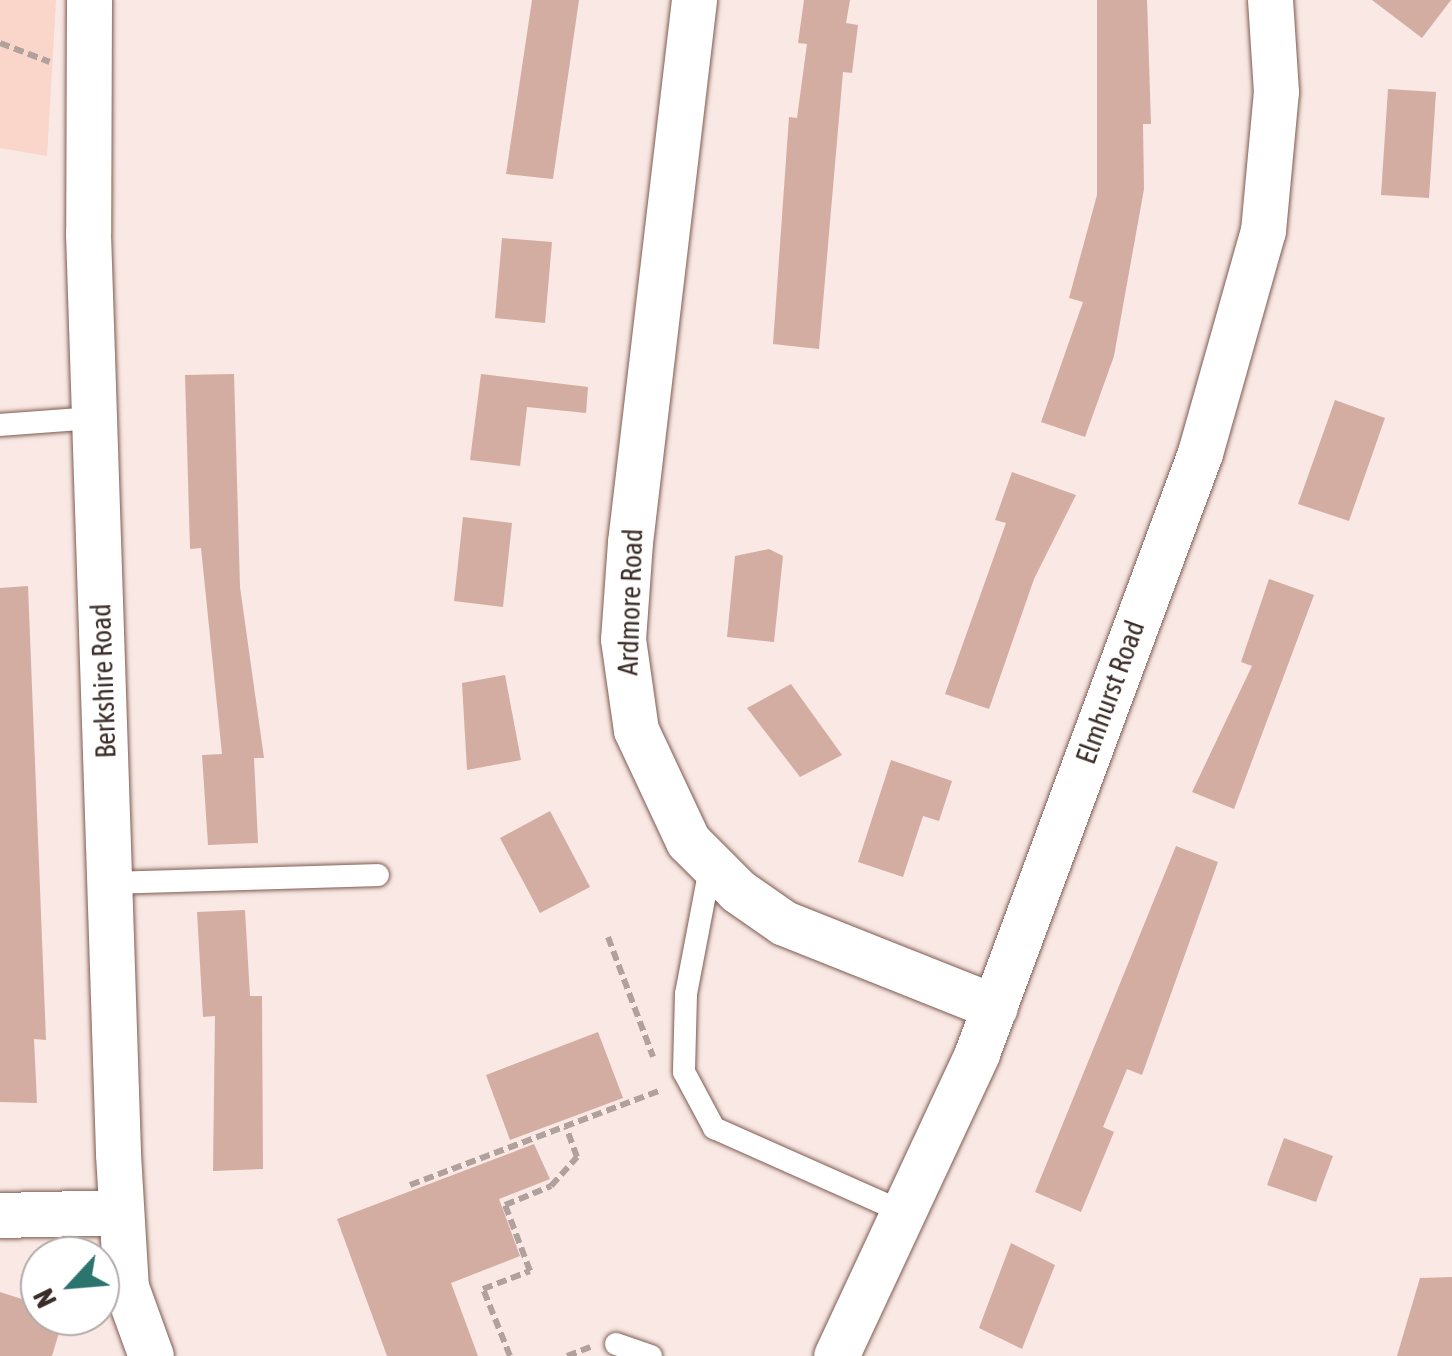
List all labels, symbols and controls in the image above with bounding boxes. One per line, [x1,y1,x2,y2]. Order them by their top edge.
street label: Ardmore Road [611,528,649,676]
street label: Berkshire Road [84,603,122,759]
street label: Elmhurst Road [1069,616,1151,768]
north arrow [20,1236,120,1336]
text: N [27,1284,63,1313]

